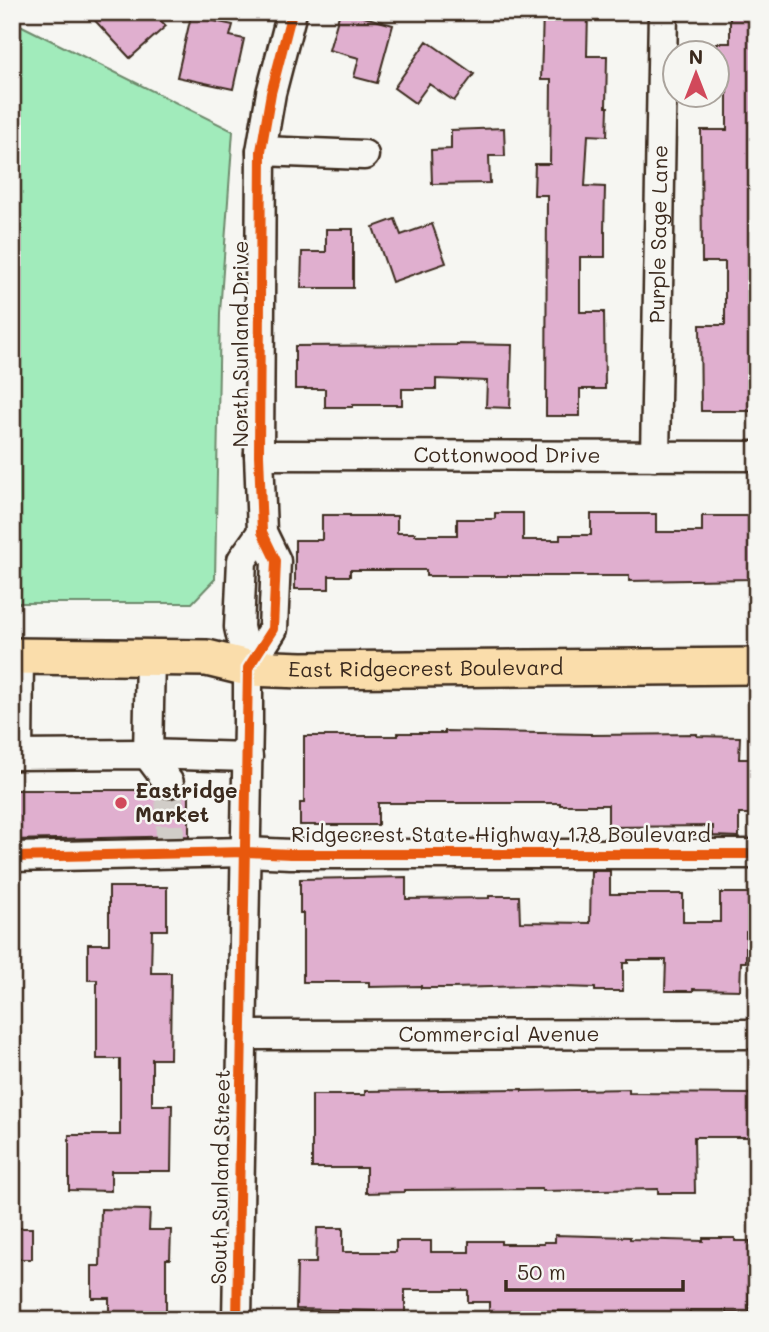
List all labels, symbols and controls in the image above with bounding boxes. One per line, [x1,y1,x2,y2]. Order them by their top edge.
north arrow [660,38,730,108]
text: N [689,44,703,69]
street label: Purple Sage Lane [642,145,673,323]
street label: North Sunland Drive [226,241,253,447]
street label: Cottonwood Drive [414,440,600,468]
street label: East Ridgecrest Boulevard [288,653,563,682]
place label: Eastridge Market [135,776,238,827]
marker: Eastridge Market [113,795,129,811]
street label: Ridgecrest State Highway 178 Boulevard [291,820,711,847]
street label: Commercial Avenue [398,1019,600,1047]
street label: South Sunland Street [204,1069,235,1285]
scale bar [506,1248,683,1292]
text: 50 m [517,1258,566,1285]

